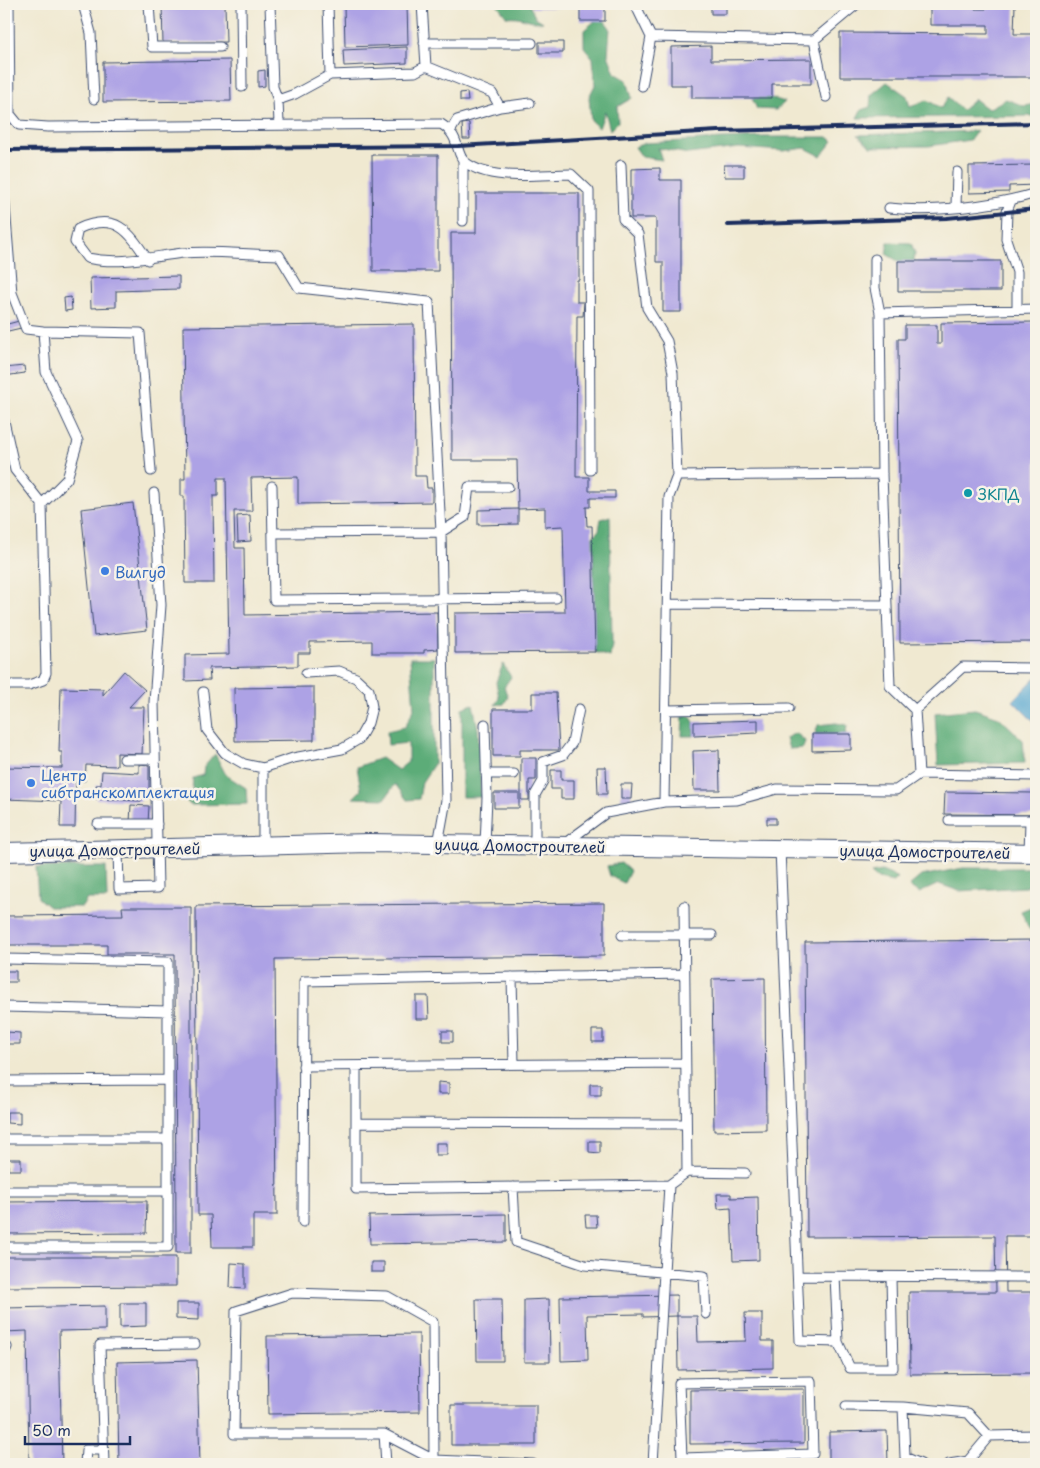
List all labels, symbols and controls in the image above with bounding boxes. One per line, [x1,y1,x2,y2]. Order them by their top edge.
place label: ЗКПД [978,482,1020,505]
marker: ЗКПД [962,487,974,499]
place label: Вилгуд [115,560,166,583]
marker: Вилгуд [99,565,111,577]
place label: Центр сибтранскомплектация [41,763,215,803]
marker: Центр сибтранскомплектация [25,777,37,789]
street label: улица Домостроителей [434,832,606,858]
street label: улица Домостроителей [29,836,201,862]
street label: улица Домостроителей [839,838,1011,864]
scale bar [25,1413,130,1445]
text: 50 m [32,1418,71,1441]

